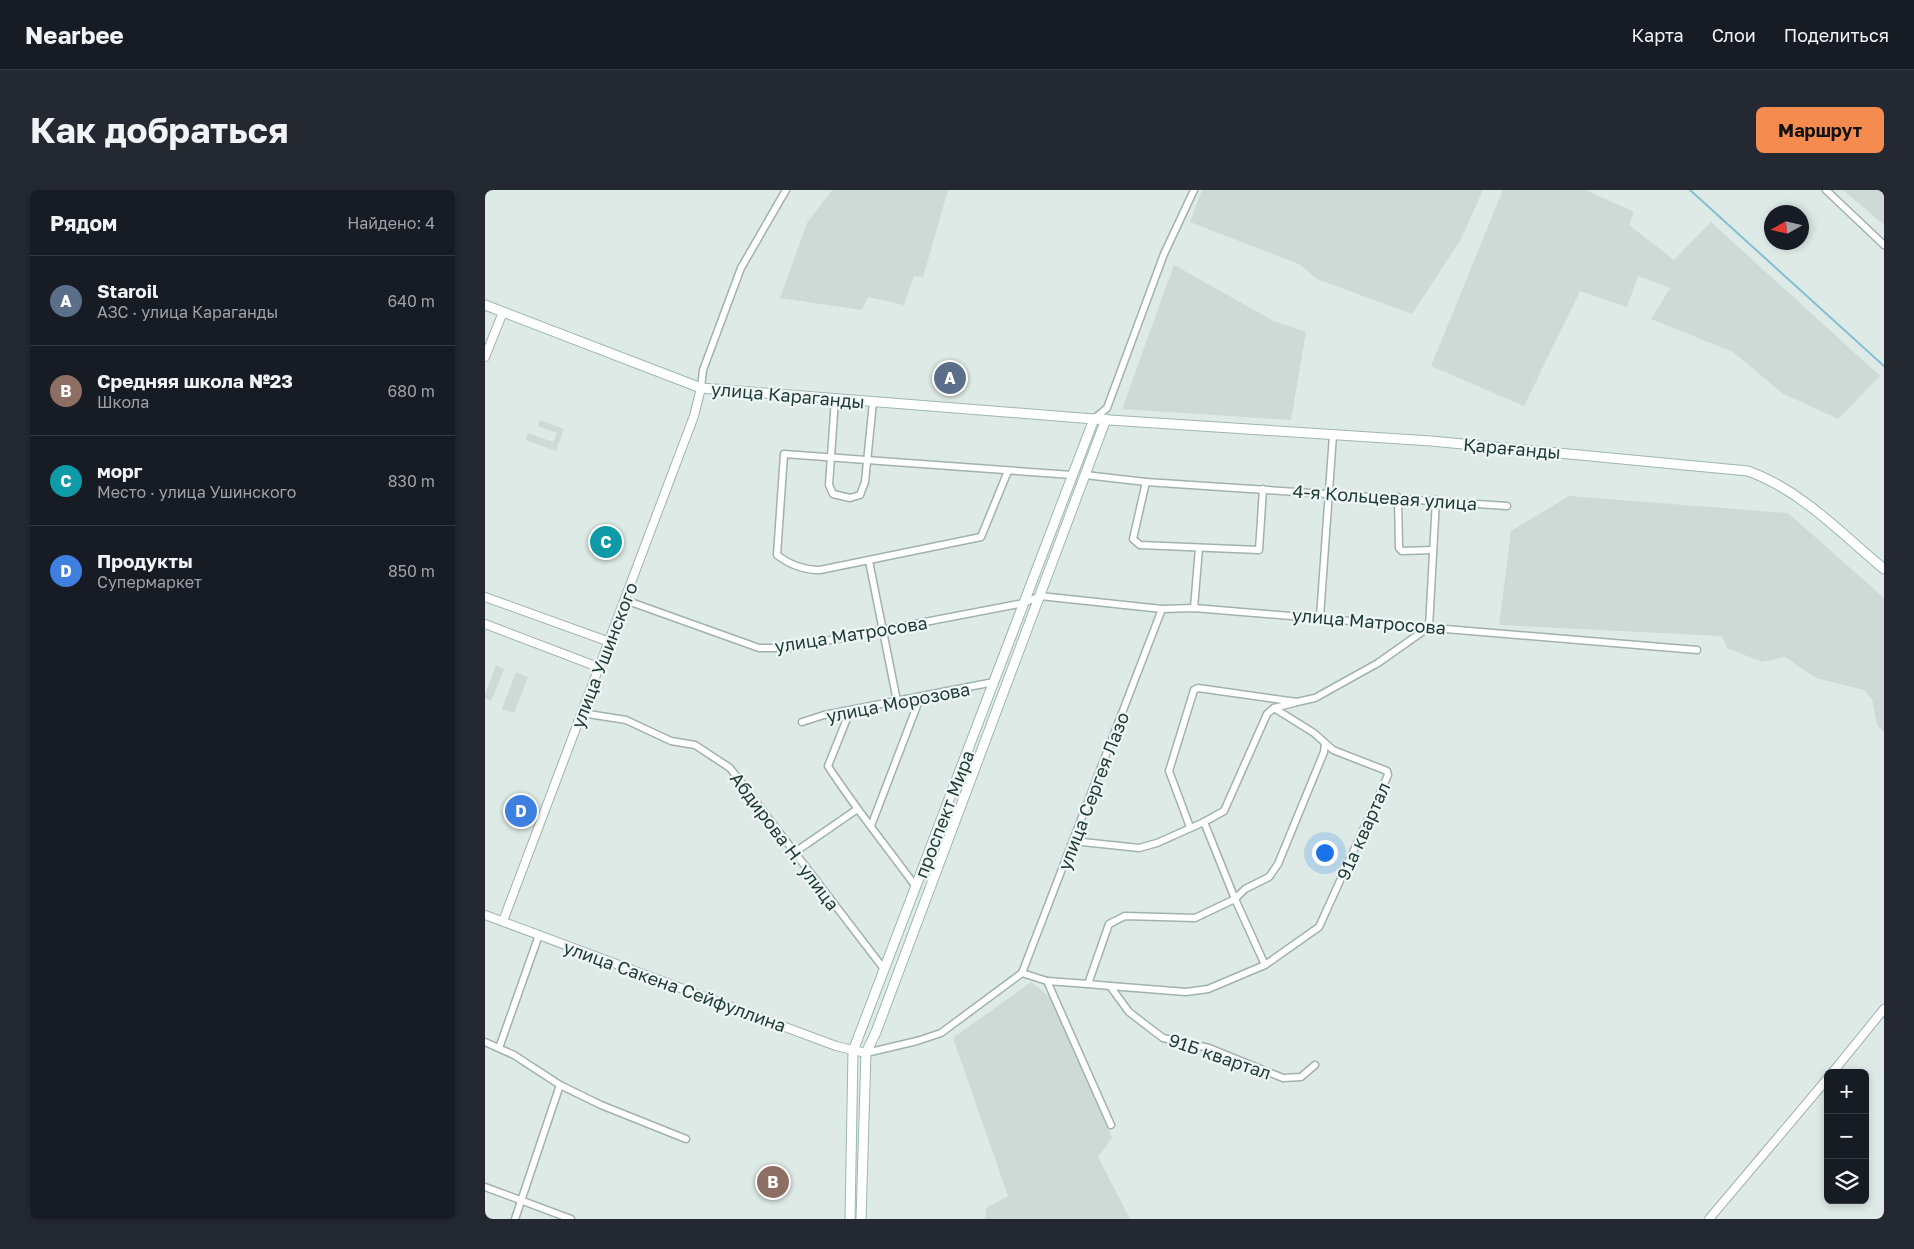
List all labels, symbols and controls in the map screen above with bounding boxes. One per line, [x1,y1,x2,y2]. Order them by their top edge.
text: Nearbee [25,20,124,49]
text: Карта [1632,24,1684,46]
text: Слои [1712,24,1756,46]
text: Поделиться [1784,24,1889,46]
button: Маршрут [1756,107,1884,153]
text: Как добраться [30,109,288,151]
north arrow [1764,205,1809,250]
text: Рядом [50,210,117,236]
text: Найдено: 4 [347,213,435,233]
text: Staroil [97,279,158,302]
text: A [60,291,72,311]
text: 640 m [387,291,435,311]
text: АЗС · улица Караганды [97,302,278,322]
pin: A [934,359,966,397]
text: Средняя школа №23 [97,369,293,392]
street label: улица Караганды [710,377,866,413]
text: B [60,381,72,401]
text: 680 m [387,381,435,401]
text: Школа [97,392,149,412]
street label: Қарағанды [1462,433,1562,463]
text: морг [97,459,143,482]
text: C [60,471,72,491]
text: 830 m [388,471,435,491]
street label: 4-я Кольцевая улица [1292,480,1478,514]
text: Место · улица Ушинского [97,482,296,502]
pin: C [590,523,622,561]
text: Продукты [97,549,193,572]
text: D [60,561,72,581]
text: 850 m [388,561,435,581]
text: Супермаркет [97,572,202,592]
street label: улица Ушинского [566,579,642,731]
street label: улица Матросова [1291,603,1447,639]
street label: улица Матросова [773,611,929,657]
street label: улица Морозова [824,677,972,727]
street label: улица Сергея Лазо [1053,709,1133,873]
street label: проспект Мира [910,747,978,881]
street label: Абдирова Н. улица [726,768,844,914]
street label: 91а квартал [1332,779,1394,883]
pin: D [505,792,537,830]
your location [1312,840,1338,866]
street label: улица Сакена Сейфуллина [561,935,789,1037]
street label: 91Б квартал [1166,1028,1274,1084]
map controls [1824,1069,1869,1204]
button: + [1824,1069,1869,1114]
button: − [1824,1114,1869,1159]
button: layers [1824,1159,1869,1204]
pin: B [757,1163,789,1201]

